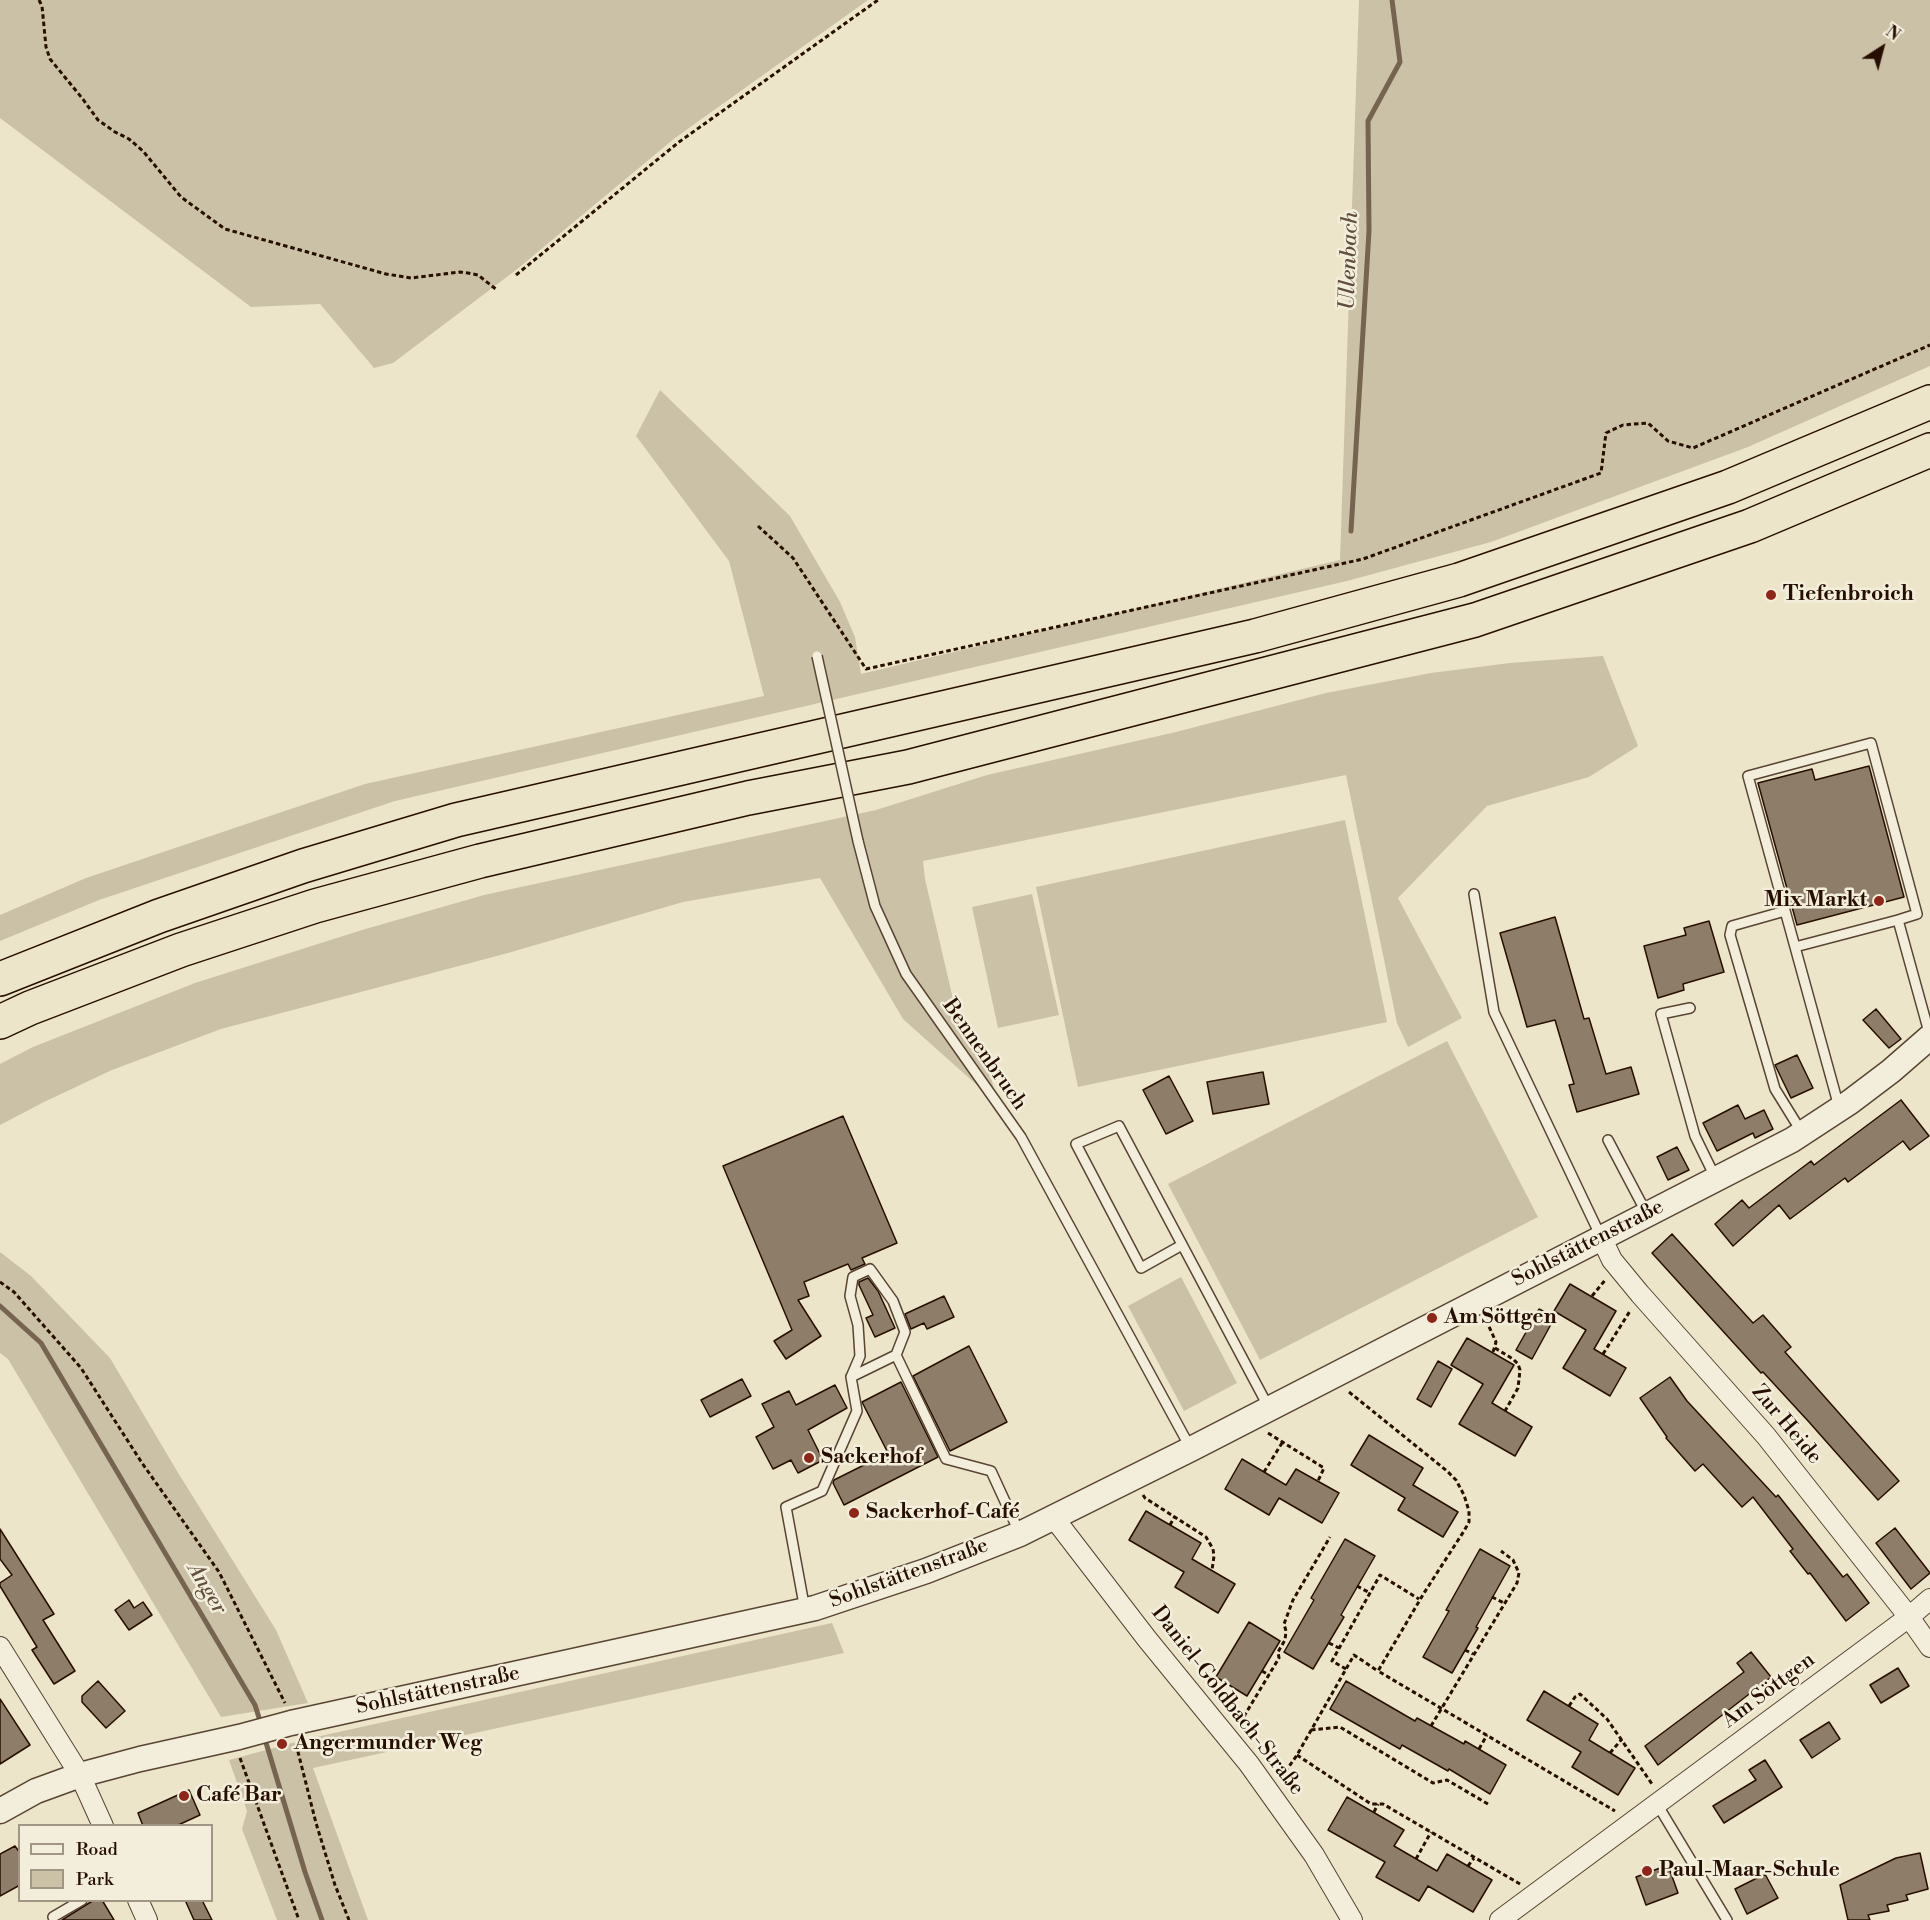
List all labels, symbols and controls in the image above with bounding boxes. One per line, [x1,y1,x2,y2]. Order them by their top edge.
north arrow [1852,18,1912,78]
text: N [1882,22,1904,45]
water label: Ullenbach [1335,211,1365,311]
place label: Tiefenbroich [1783,582,1914,608]
marker: Tiefenbroich [1764,588,1778,602]
place label: Mix Markt [1764,888,1867,914]
marker: Mix Markt [1872,894,1886,908]
street label: Bennenbruch [936,994,1032,1116]
street label: Sohlstättenstraße [1508,1195,1668,1293]
place label: Am Söttgen [1444,1305,1557,1331]
marker: Am Söttgen [1425,1311,1439,1325]
street label: Zur Heide [1746,1380,1826,1470]
place label: Sackerhof [821,1445,922,1471]
marker: Sackerhof [802,1451,816,1465]
place label: Sackerhof-Café [866,1500,1020,1526]
marker: Sackerhof-Café [847,1506,861,1520]
street label: Sohlstättenstraße [826,1534,992,1614]
water label: Anger [180,1558,232,1620]
street label: Daniel-Goldbach-Straße [1145,1601,1309,1801]
street label: Am Söttgen [1718,1648,1820,1734]
street label: Sohlstättenstraße [354,1661,522,1721]
place label: Angermunder Weg [294,1731,482,1757]
marker: Angermunder Weg [275,1737,289,1751]
place label: Café Bar [196,1783,282,1809]
marker: Café Bar [177,1789,191,1803]
legend [18,1824,213,1902]
text: Road [76,1838,118,1861]
place label: Paul-Maar-Schule [1659,1858,1840,1884]
marker: Paul-Maar-Schule [1640,1864,1654,1878]
text: Park [76,1868,113,1891]

